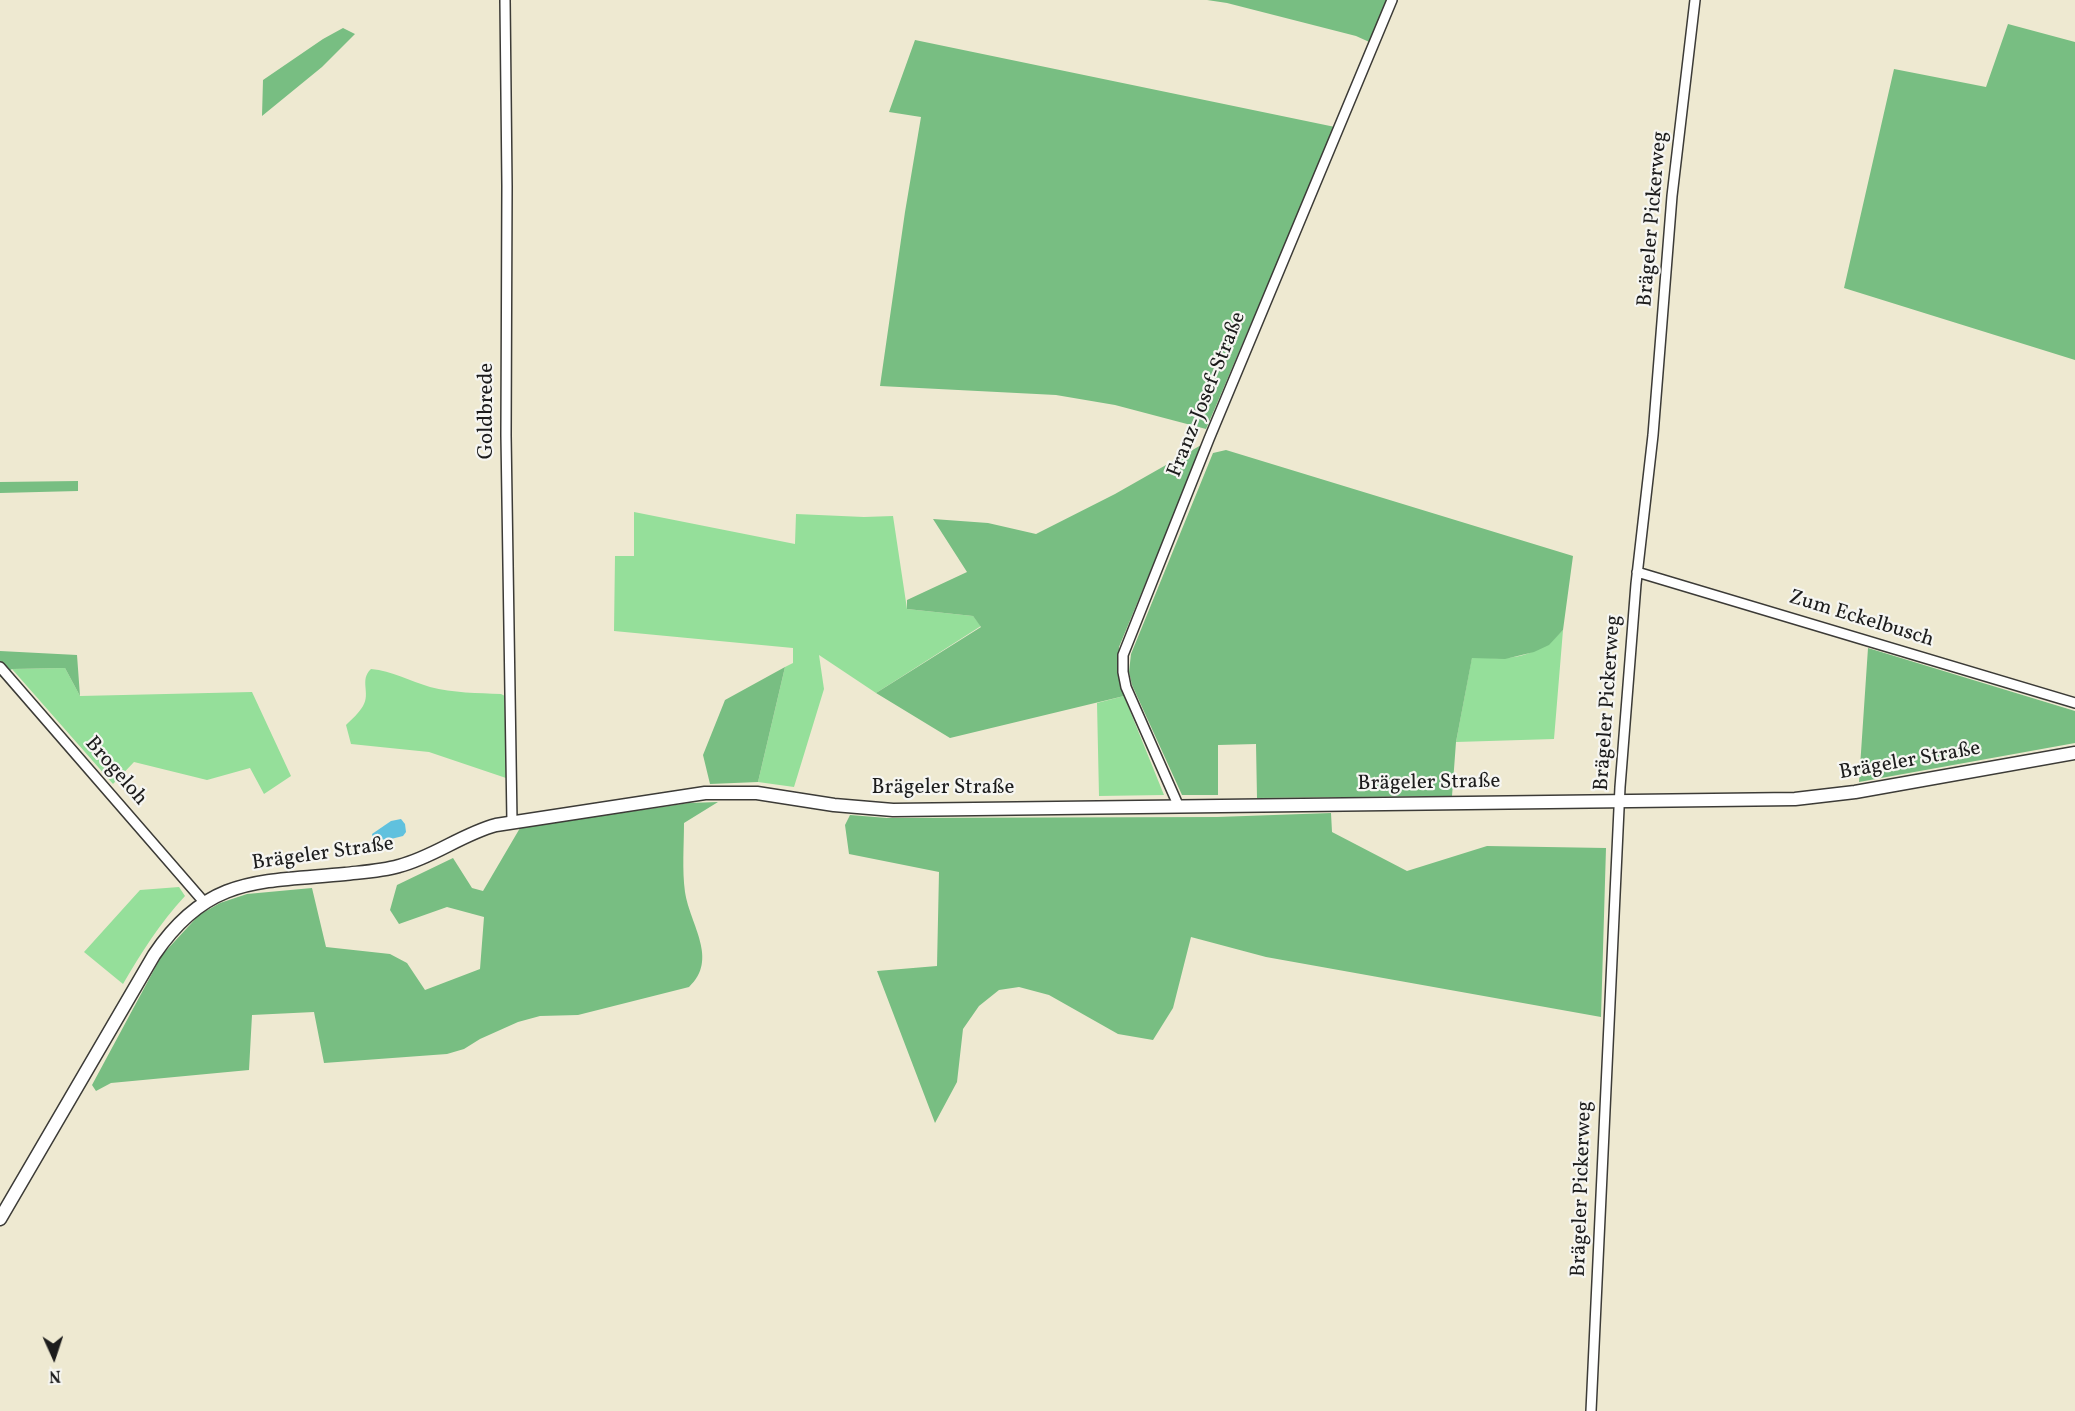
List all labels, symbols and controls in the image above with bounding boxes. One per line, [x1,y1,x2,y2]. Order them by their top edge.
street label: Brägeler Pickerweg [1634,130,1674,308]
street label: Franz-Josef-Straße [1163,309,1253,481]
street label: Goldbrede [475,363,501,459]
street label: Zum Eckelbusch [1785,586,1937,654]
street label: Brägeler Pickerweg [1590,614,1628,792]
street label: Brogeloh [78,732,152,812]
street label: Brägeler Straße [1837,737,1983,787]
street label: Brägeler Straße [1357,770,1501,798]
street label: Brägeler Straße [872,776,1014,802]
street label: Brägeler Straße [250,833,396,877]
street label: Brägeler Pickerweg [1567,1100,1599,1278]
north arrow [24,1327,84,1387]
text: N [49,1364,61,1386]

